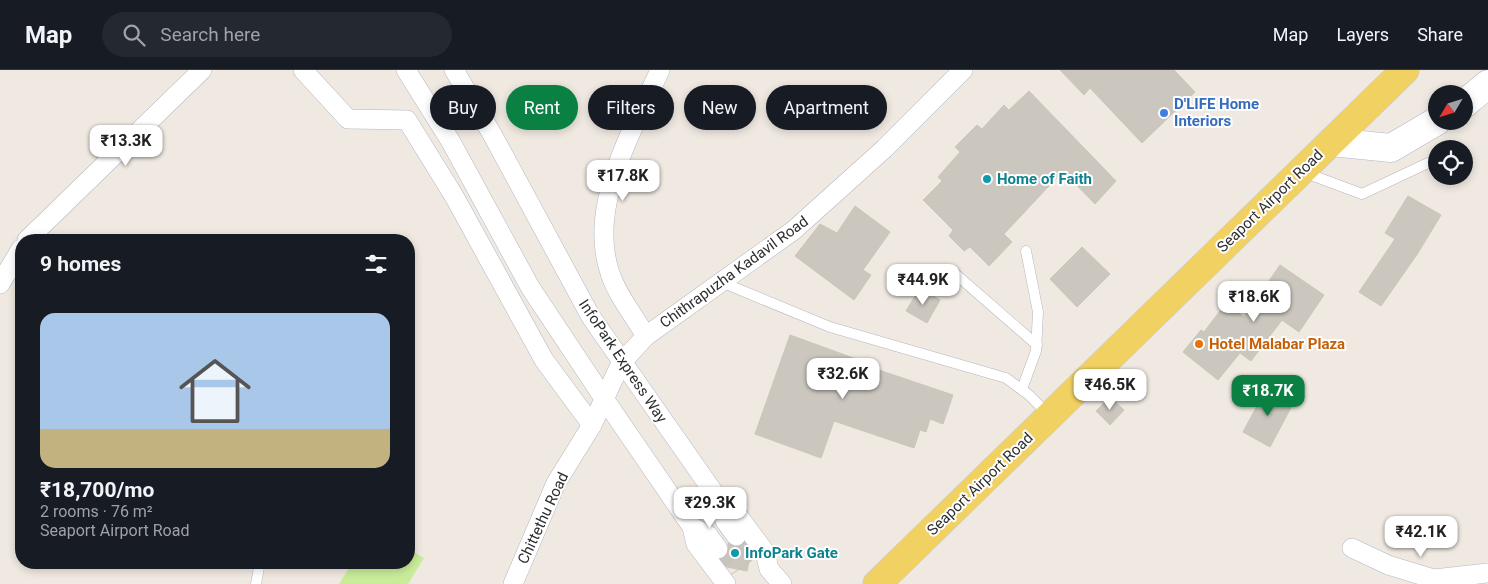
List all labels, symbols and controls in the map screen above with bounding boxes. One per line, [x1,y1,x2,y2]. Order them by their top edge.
search box [102,12,452,57]
text: Map [25,21,72,49]
icon: search [120,21,148,49]
text: Search here [160,23,260,46]
text: Map [1273,24,1308,45]
text: Layers [1336,24,1389,45]
text: Share [1417,24,1463,45]
chip: Buy [430,85,496,130]
chip: Rent [506,85,578,130]
chip: Filters [588,85,674,130]
chip: New [684,85,756,130]
chip: Apartment [766,85,887,130]
north arrow [1428,85,1472,130]
map controls [1428,85,1473,185]
place label: D'LIFE Home Interiors [1174,95,1259,130]
marker: D'LIFE Home Interiors [1158,107,1170,119]
pin: ₹13.3K [85,124,167,167]
text: ₹13.3K [101,131,151,150]
button: locate [1428,140,1473,185]
street label: Seaport Airport Road [1213,146,1327,256]
pin: ₹17.8K [582,160,664,202]
text: ₹17.8K [598,166,648,185]
place label: Home of Faith [997,170,1092,188]
marker: Home of Faith [981,173,993,185]
street label: Chithrapuzha Kadavil Road [656,212,812,332]
icon: filters [362,250,390,278]
text: 9 homes [40,252,121,276]
pin: ₹44.9K [882,264,964,306]
text: ₹44.9K [898,270,948,289]
pin: ₹18.6K [1213,280,1295,323]
text: ₹18.6K [1229,287,1279,306]
street label: InfoPark Express Way [575,296,671,426]
place label: Hotel Malabar Plaza [1209,335,1345,353]
marker: Hotel Malabar Plaza [1193,338,1205,350]
icon: home [170,346,260,436]
pin: ₹32.6K [802,358,884,400]
text: ₹32.6K [818,364,868,383]
pin: ₹46.5K [1069,368,1151,411]
pin: ₹18.7K [1227,374,1309,417]
text: ₹46.5K [1085,375,1135,394]
text: ₹18.7K [1243,381,1293,400]
street label: Seaport Airport Road [923,429,1037,539]
street label: Chittethu Road [514,469,572,567]
text: ₹18,700/mo [40,478,154,502]
pin: ₹29.3K [669,486,751,529]
text: ₹29.3K [685,493,735,512]
text: 2 rooms · 76 m² [40,502,153,521]
pin: ₹42.1K [1380,516,1462,558]
text: Seaport Airport Road [40,521,189,540]
text: ₹42.1K [1396,522,1446,541]
place label: InfoPark Gate [745,544,838,562]
marker: InfoPark Gate [729,547,741,559]

